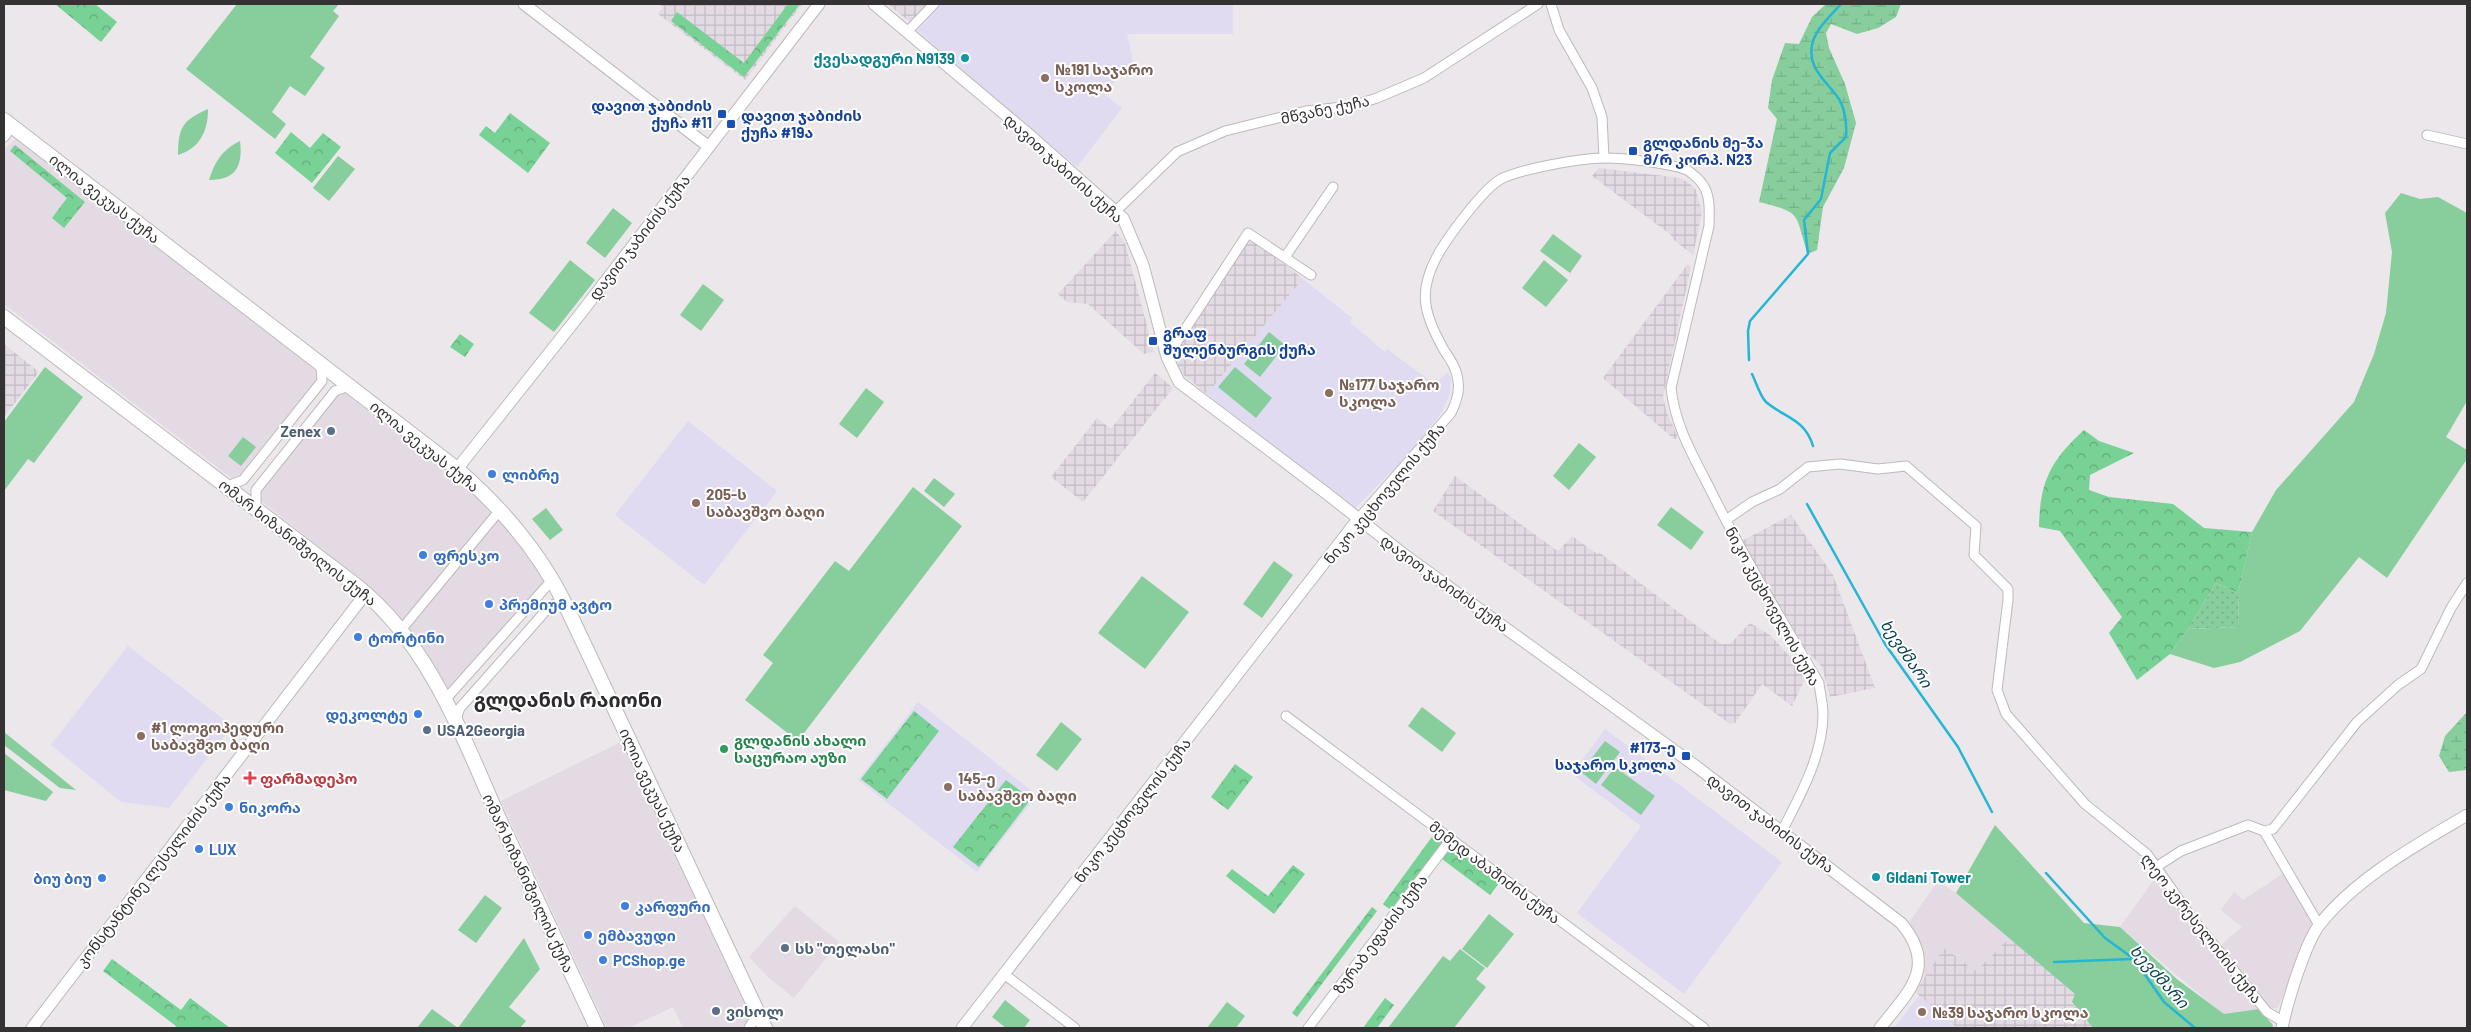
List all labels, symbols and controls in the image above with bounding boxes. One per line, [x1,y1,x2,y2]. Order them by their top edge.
place label: ქვესადგური N9139 [813,49,955,68]
marker: ქვესადგური N9139 [959,52,971,64]
place label: №191 საჯარო სკოლა [1055,60,1154,96]
marker: №191 საჯარო სკოლა [1039,72,1051,84]
street label: მწვანე ქუჩა [1279,91,1371,128]
place label: დავით ჯაბიძის ქუჩა #11 [591,96,712,132]
place label: დავით ჯაბიძის ქუჩა #19ა [741,106,862,142]
marker: დავით ჯაბიძის ქუჩა #11 [716,108,728,120]
street label: დავით ჯაბიძის ქუჩა [1000,110,1127,227]
marker: დავით ჯაბიძის ქუჩა #19ა [725,118,737,130]
place label: გლდანის მე-3ა მ/რ კორპ. N23 [1643,133,1764,169]
marker: გლდანის მე-3ა მ/რ კორპ. N23 [1627,145,1639,157]
street label: ილია ვეკუას ქუჩა [46,149,164,247]
street label: დავით ჯაბიძის ქუჩა [585,171,694,304]
place label: გრაფ შულენბურგის ქუჩა [1163,323,1316,359]
marker: გრაფ შულენბურგის ქუჩა [1147,335,1159,347]
place label: №177 საჯარო სკოლა [1339,375,1439,411]
marker: №177 საჯარო სკოლა [1323,387,1335,399]
street label: ილია ვეკუას ქუჩა [366,397,483,496]
street label: ნიკო კეცხოველის ქუჩა [1320,419,1449,568]
place label: Zenex [280,422,321,440]
marker: Zenex [325,425,337,437]
place label: ლიბრე [502,465,559,484]
marker: ლიბრე [486,468,498,480]
street label: ომარ ხიზანიშვილის ქუჩა [215,475,380,610]
place label: 205-ს საბავშვო ბაღი [706,485,825,521]
marker: 205-ს საბავშვო ბაღი [690,497,702,509]
street label: ნიკო კეცხოველის ქუჩა [1721,523,1824,689]
street label: დავით ჯაბიძის ქუჩა [1377,531,1512,636]
place label: ფრესკო [433,546,499,565]
marker: ფრესკო [417,549,429,561]
place label: პრემიუმ ავტო [499,595,612,614]
marker: პრემიუმ ავტო [483,598,495,610]
water label: ხევძმარი [1876,615,1937,692]
place label: ტორტინი [368,628,445,647]
marker: ტორტინი [352,631,364,643]
district label: გლდანის რაიონი [474,687,662,713]
place label: დეკოლტე [326,705,408,724]
marker: დეკოლტე [412,708,424,720]
place label: #1 ლოგოპედური საბავშვო ბაღი [151,718,284,754]
place label: USA2Georgia [437,721,525,739]
marker: USA2Georgia [421,724,433,736]
street label: ილია ვეკუას ქუჩა [615,725,690,855]
marker: #1 ლოგოპედური საბავშვო ბაღი [135,730,147,742]
place label: გლდანის ახალი საცურაო აუზი [734,731,866,767]
street label: ნიკო კეცხოველის ქუჩა [1070,734,1195,887]
place label: #173-ე საჯარო სკოლა [1555,738,1676,774]
marker: გლდანის ახალი საცურაო აუზი [718,743,730,755]
marker: #173-ე საჯარო სკოლა [1680,750,1692,762]
place label: ფარმადეპო [260,769,357,788]
place label: 145-ე საბავშვო ბაღი [958,769,1077,805]
street label: კონსტანტინე ლესელიძის ქუჩა [72,770,235,971]
street label: დავით ჯაბიძის ქუჩა [1704,770,1838,877]
marker: ფარმადეპო [244,772,256,784]
marker: 145-ე საბავშვო ბაღი [942,781,954,793]
street label: ომარ ხიზანიშვილის ქუჩა [479,791,578,976]
place label: ნიკორა [239,798,301,817]
marker: ნიკორა [223,801,235,813]
street label: მემედ აბაშიძის ქუჩა [1425,817,1564,928]
place label: LUX [209,840,237,858]
marker: LUX [193,843,205,855]
street label: ლეო კერესელიძის ქუჩა [2137,849,2266,1007]
place label: Gldani Tower [1886,868,1971,886]
place label: ბიუ ბიუ [33,869,92,888]
street label: ზურაბ ეფაძის ქუჩა [1329,871,1432,998]
marker: Gldani Tower [1870,871,1882,883]
marker: ბიუ ბიუ [96,872,108,884]
place label: კარფური [635,897,711,916]
marker: კარფური [619,900,631,912]
place label: ემბავუდი [598,926,676,945]
marker: ემბავუდი [582,929,594,941]
place label: სს "თელასი" [795,939,895,958]
water label: ხევძმარი [2126,941,2194,1013]
marker: სს "თელასი" [779,942,791,954]
place label: PCShop.ge [613,951,685,969]
marker: PCShop.ge [597,954,609,966]
place label: ვისოლ [726,1002,784,1021]
place label: №39 საჯარო სკოლა [1932,1003,2089,1022]
marker: ვისოლ [710,1005,722,1017]
marker: №39 საჯარო სკოლა [1916,1006,1928,1018]

